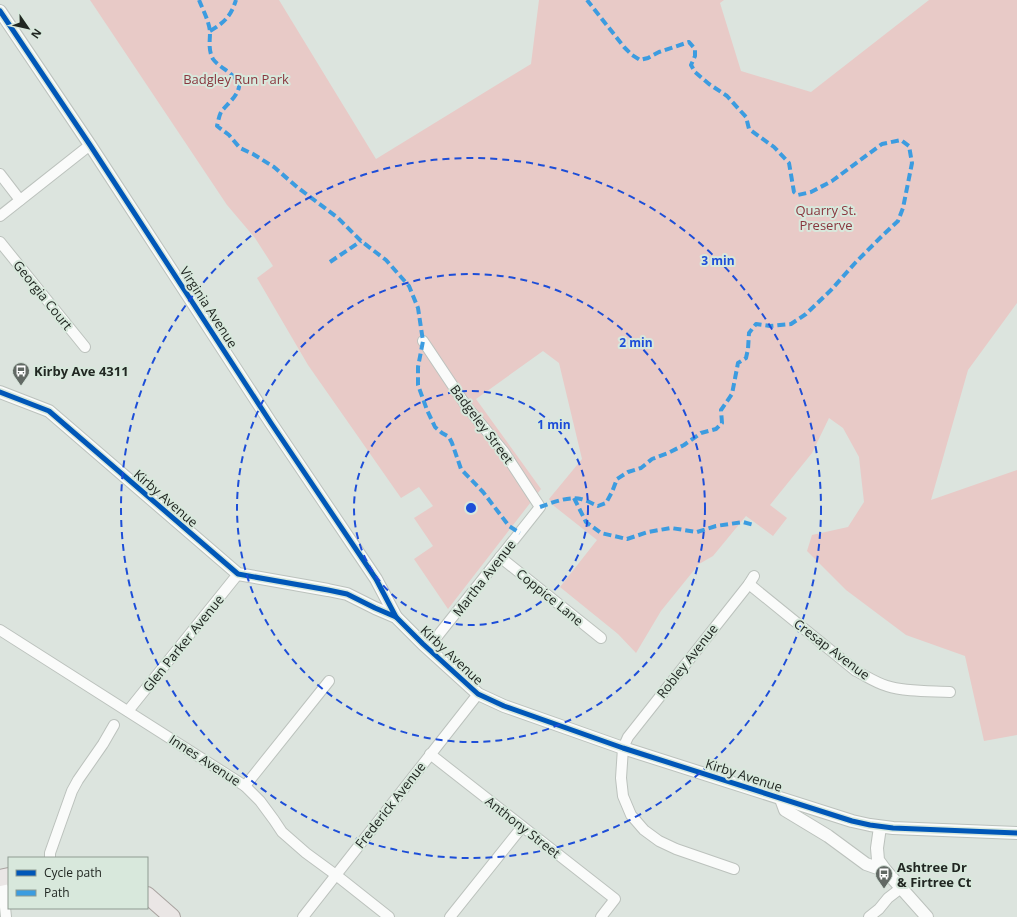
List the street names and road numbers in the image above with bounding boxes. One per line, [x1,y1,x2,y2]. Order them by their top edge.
street label: Georgia Court [9,256,77,334]
street label: Virginia Avenue [176,263,242,351]
street label: Badgeley Street [446,381,518,468]
street label: Kirby Avenue [130,465,202,531]
street label: Martha Avenue [448,536,520,620]
street label: Coppice Lane [513,564,587,630]
street label: Glen Parker Avenue [138,591,228,695]
street label: Cresap Avenue [790,614,874,684]
street label: Robley Avenue [652,620,722,702]
street label: Kirby Avenue [417,621,487,689]
street label: Innes Avenue [166,730,244,790]
street label: Kirby Avenue [703,754,785,796]
street label: Frederick Avenue [351,758,429,852]
street label: Anthony Street [482,792,565,862]

